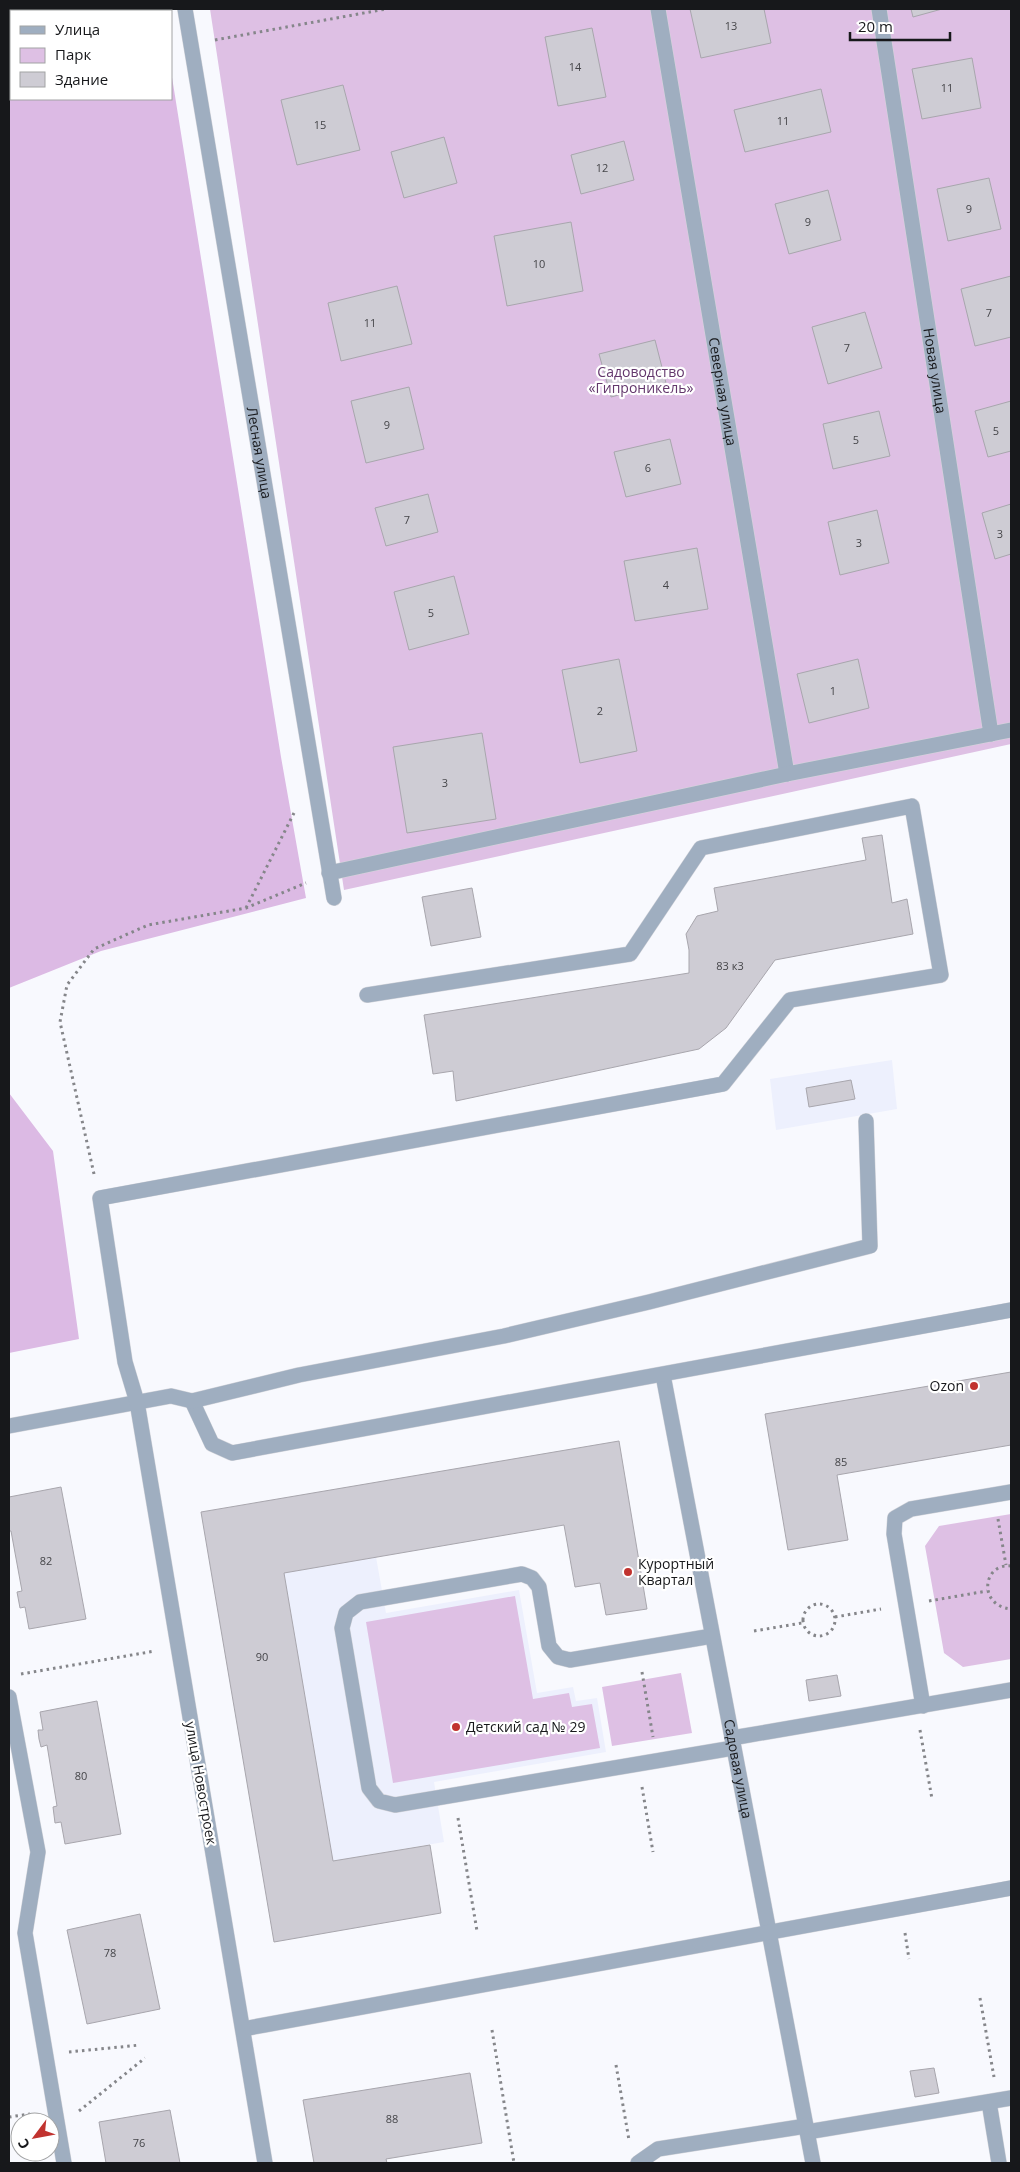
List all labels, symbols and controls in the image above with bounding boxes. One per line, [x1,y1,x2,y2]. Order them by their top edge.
legend [10,10,172,100]
scale bar [850,10,950,42]
text: 20 m [858,16,893,36]
house number: 13 [725,18,737,33]
text: Улица [55,19,100,39]
text: Парк [55,44,91,64]
house number: 14 [569,59,582,74]
text: Здание [55,69,108,89]
house number: 11 [941,80,953,95]
house number: 11 [777,113,789,128]
house number: 15 [314,117,326,132]
house number: 12 [596,160,608,175]
house number: 9 [966,201,972,216]
house number: 9 [805,214,811,229]
house number: 10 [533,256,545,271]
house number: 7 [986,305,992,320]
house number: 11 [364,315,376,330]
street label: Новая улица [919,326,951,415]
street label: Северная улица [705,336,742,447]
house number: 7 [844,340,850,355]
park label: Садоводство «Гипроникель» [589,362,693,397]
street label: Лесная улица [243,405,277,500]
house number: 9 [384,417,390,432]
house number: 5 [993,423,999,438]
house number: 5 [853,432,859,447]
house number: 6 [645,460,651,475]
house number: 7 [404,512,410,527]
house number: 3 [997,526,1003,541]
house number: 3 [856,535,862,550]
house number: 4 [663,577,670,592]
house number: 5 [428,605,434,620]
house number: 1 [830,683,836,698]
house number: 2 [597,703,603,718]
house number: 3 [442,775,448,790]
house number: 83 к3 [716,958,744,973]
place label: Ozon [930,1376,964,1395]
marker: Ozon [968,1380,980,1392]
house number: 85 [835,1454,847,1469]
house number: 82 [40,1553,52,1568]
place label: Курортный Квартал [638,1554,714,1589]
marker: Курортный Квартал [622,1566,634,1578]
house number: 90 [256,1649,268,1664]
place label: Детский сад № 29 [466,1717,585,1736]
street label: Садовая улица [720,1718,757,1820]
street label: улица Новостроек [181,1720,222,1847]
marker: Детский сад № 29 [450,1721,462,1733]
house number: 80 [75,1768,87,1783]
house number: 78 [104,1945,116,1960]
house number: 88 [386,2111,398,2126]
north arrow [10,2112,60,2162]
text: С [13,2135,34,2153]
house number: 76 [133,2135,145,2150]

